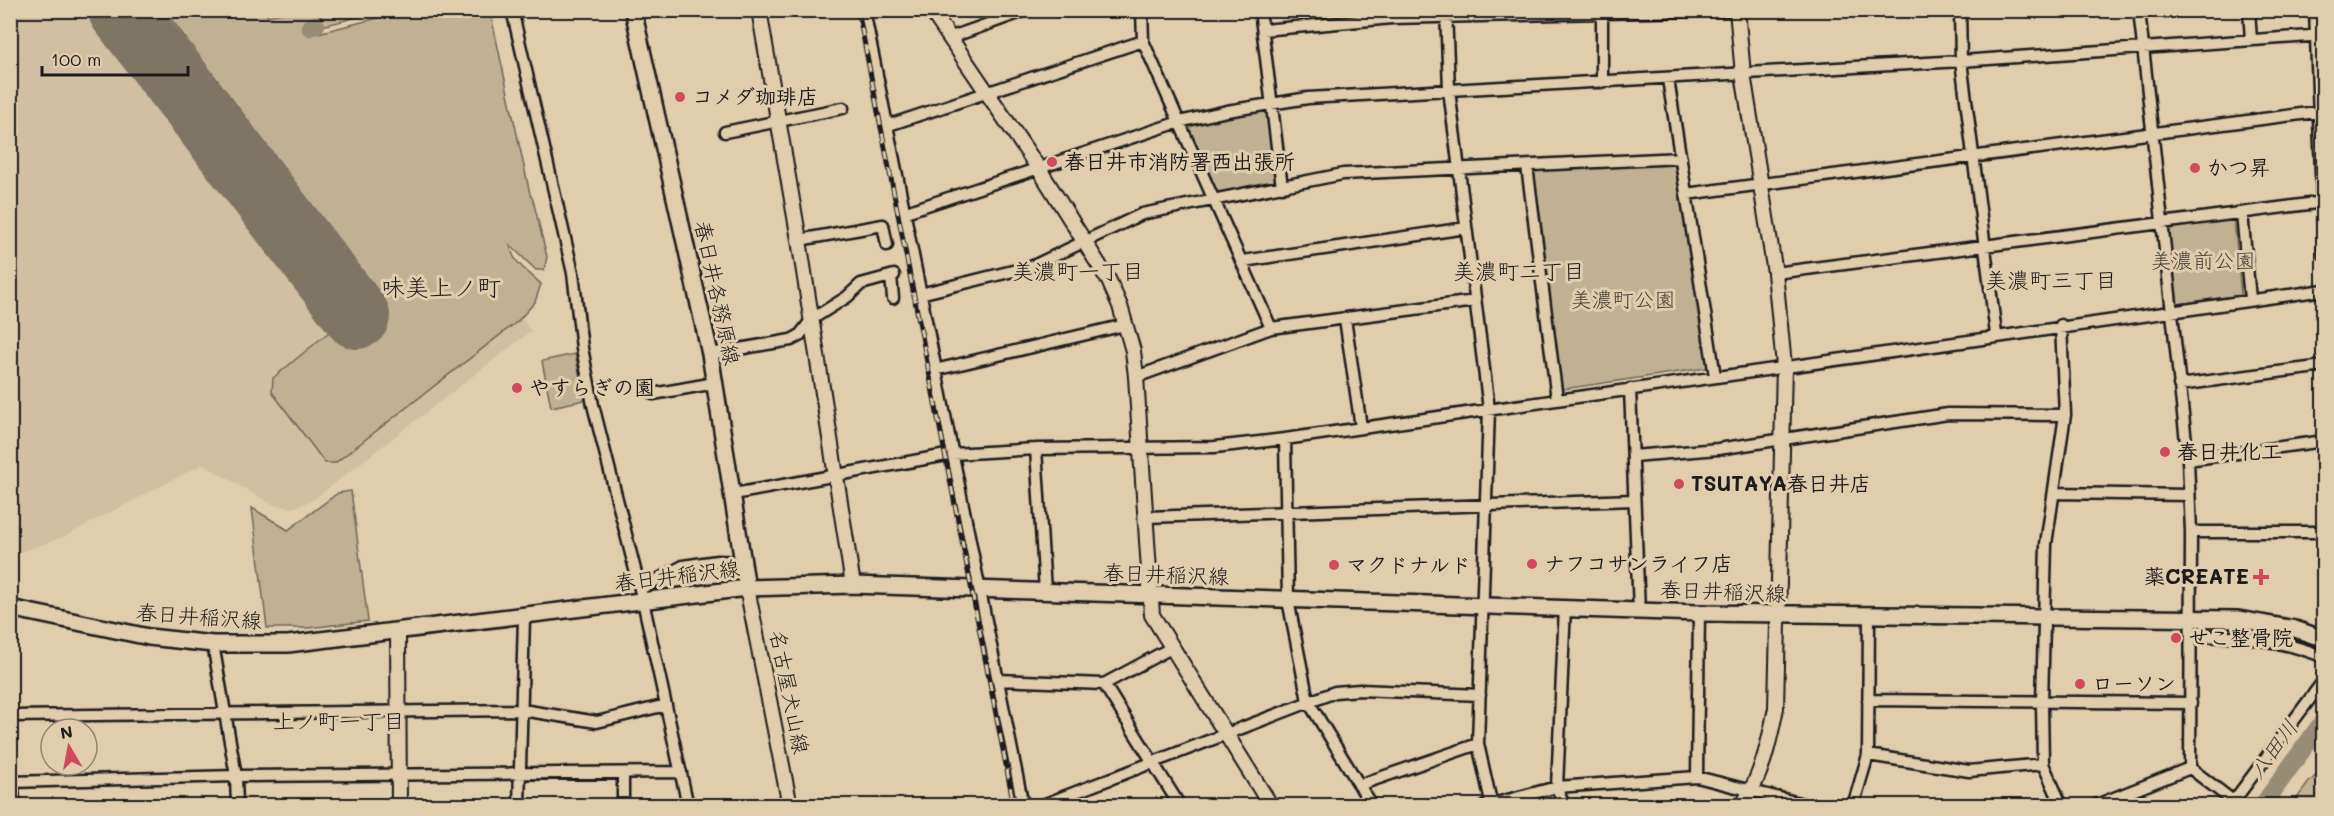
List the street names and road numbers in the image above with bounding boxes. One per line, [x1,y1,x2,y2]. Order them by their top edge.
street label: 春日井各務原線 [690,218,747,367]
street label: 春日井稲沢線 [613,553,741,596]
street label: 春日井稲沢線 [1103,558,1229,589]
street label: 春日井稲沢線 [1660,575,1786,606]
street label: 春日井稲沢線 [135,598,263,633]
street label: 名古屋犬山線 [765,627,816,756]

